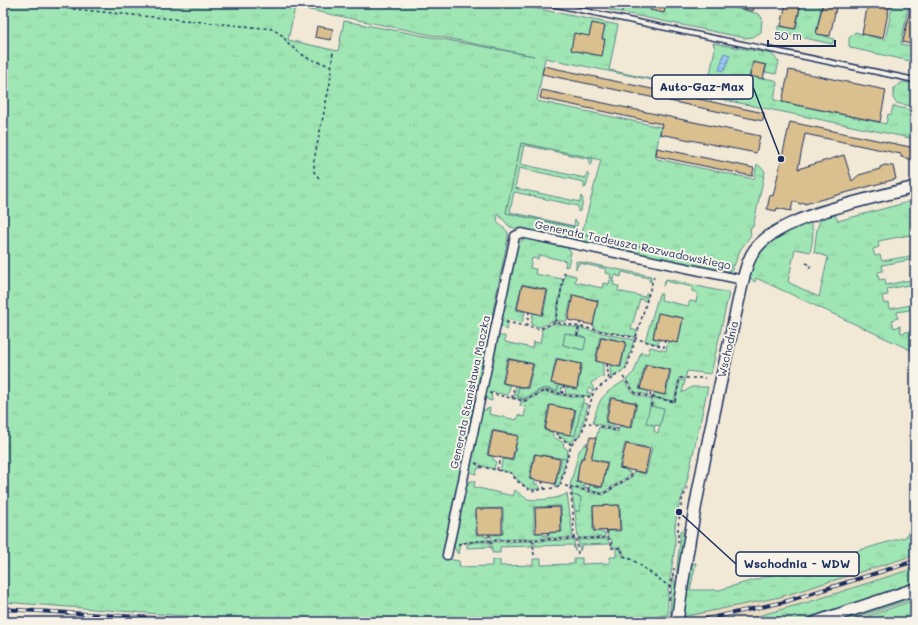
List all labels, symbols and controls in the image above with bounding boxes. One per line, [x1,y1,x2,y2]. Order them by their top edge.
scale bar [768,22,835,48]
text: 50 m [774,27,802,43]
callout: Auto-Gaz-Max [652,75,753,99]
text: Auto-Gaz-Max [660,78,744,94]
street label: Generała Tadeusza Rozwadowskiego [534,216,733,273]
street label: Generała Stanisława Maczka [446,314,493,470]
street label: Wschodnia [714,319,741,379]
callout: Wschodnia - WDW [736,552,859,576]
text: Wschodnia - WDW [744,555,850,571]

